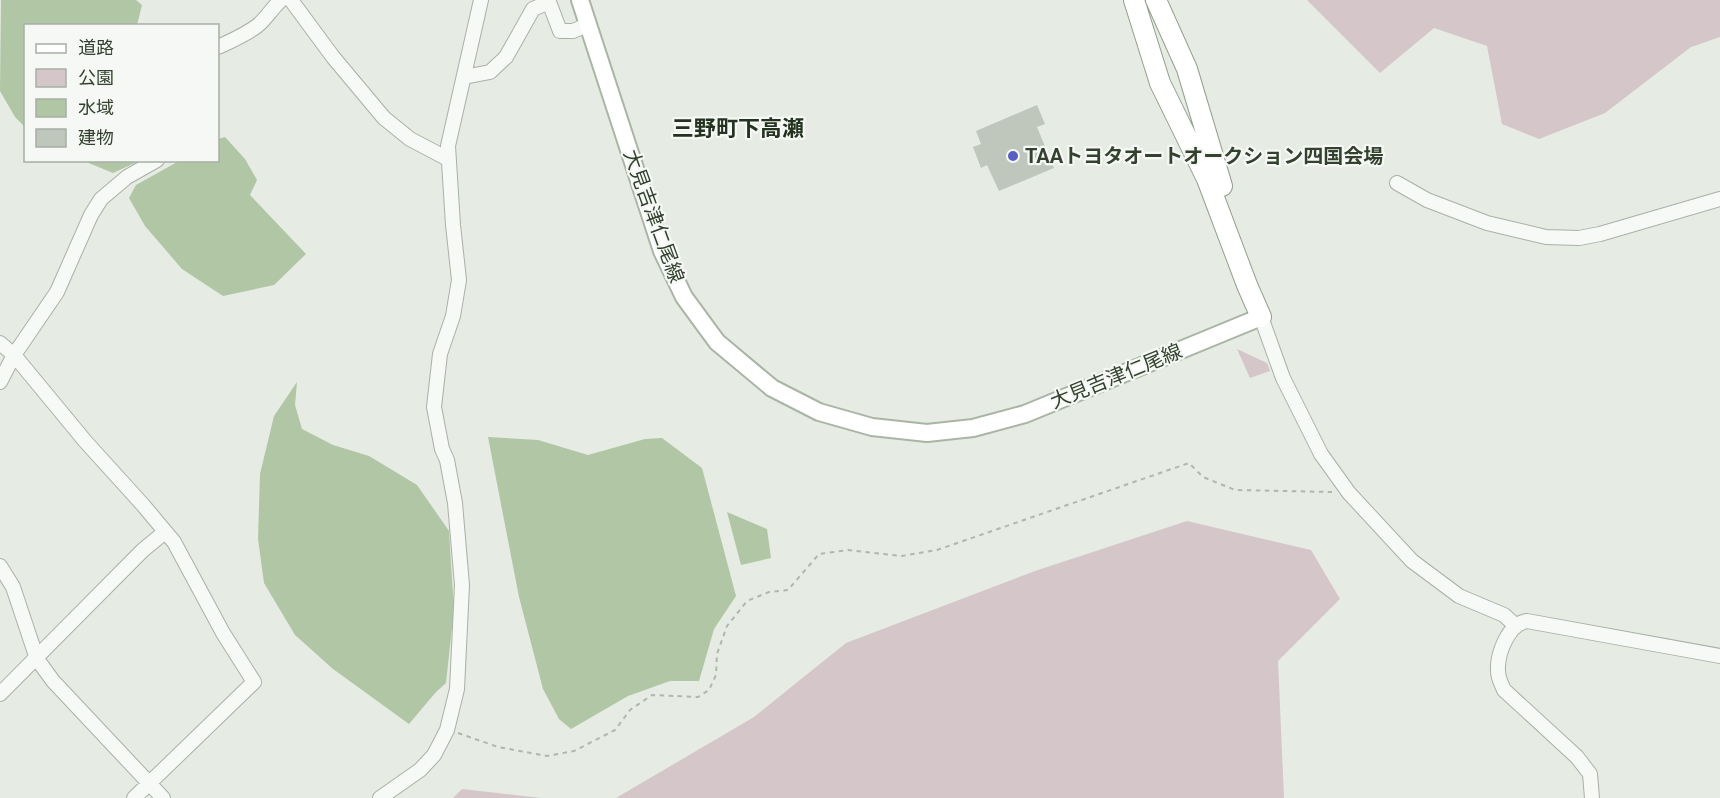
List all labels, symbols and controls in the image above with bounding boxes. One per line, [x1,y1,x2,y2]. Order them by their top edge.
legend [24,24,219,162]
text: 道路 [78,37,114,58]
text: 公園 [78,67,114,88]
text: 水域 [78,97,114,118]
district label: 三野町下高瀬 [672,116,804,141]
text: 建物 [78,127,114,148]
place label: TAAトヨタオートオークション四国会場 [1025,144,1383,168]
street label: 大見吉津仁尾線 [619,146,689,286]
marker: TAAトヨタオートオークション四国会場 [1006,149,1020,163]
street label: 大見吉津仁尾線 [1047,339,1185,413]

